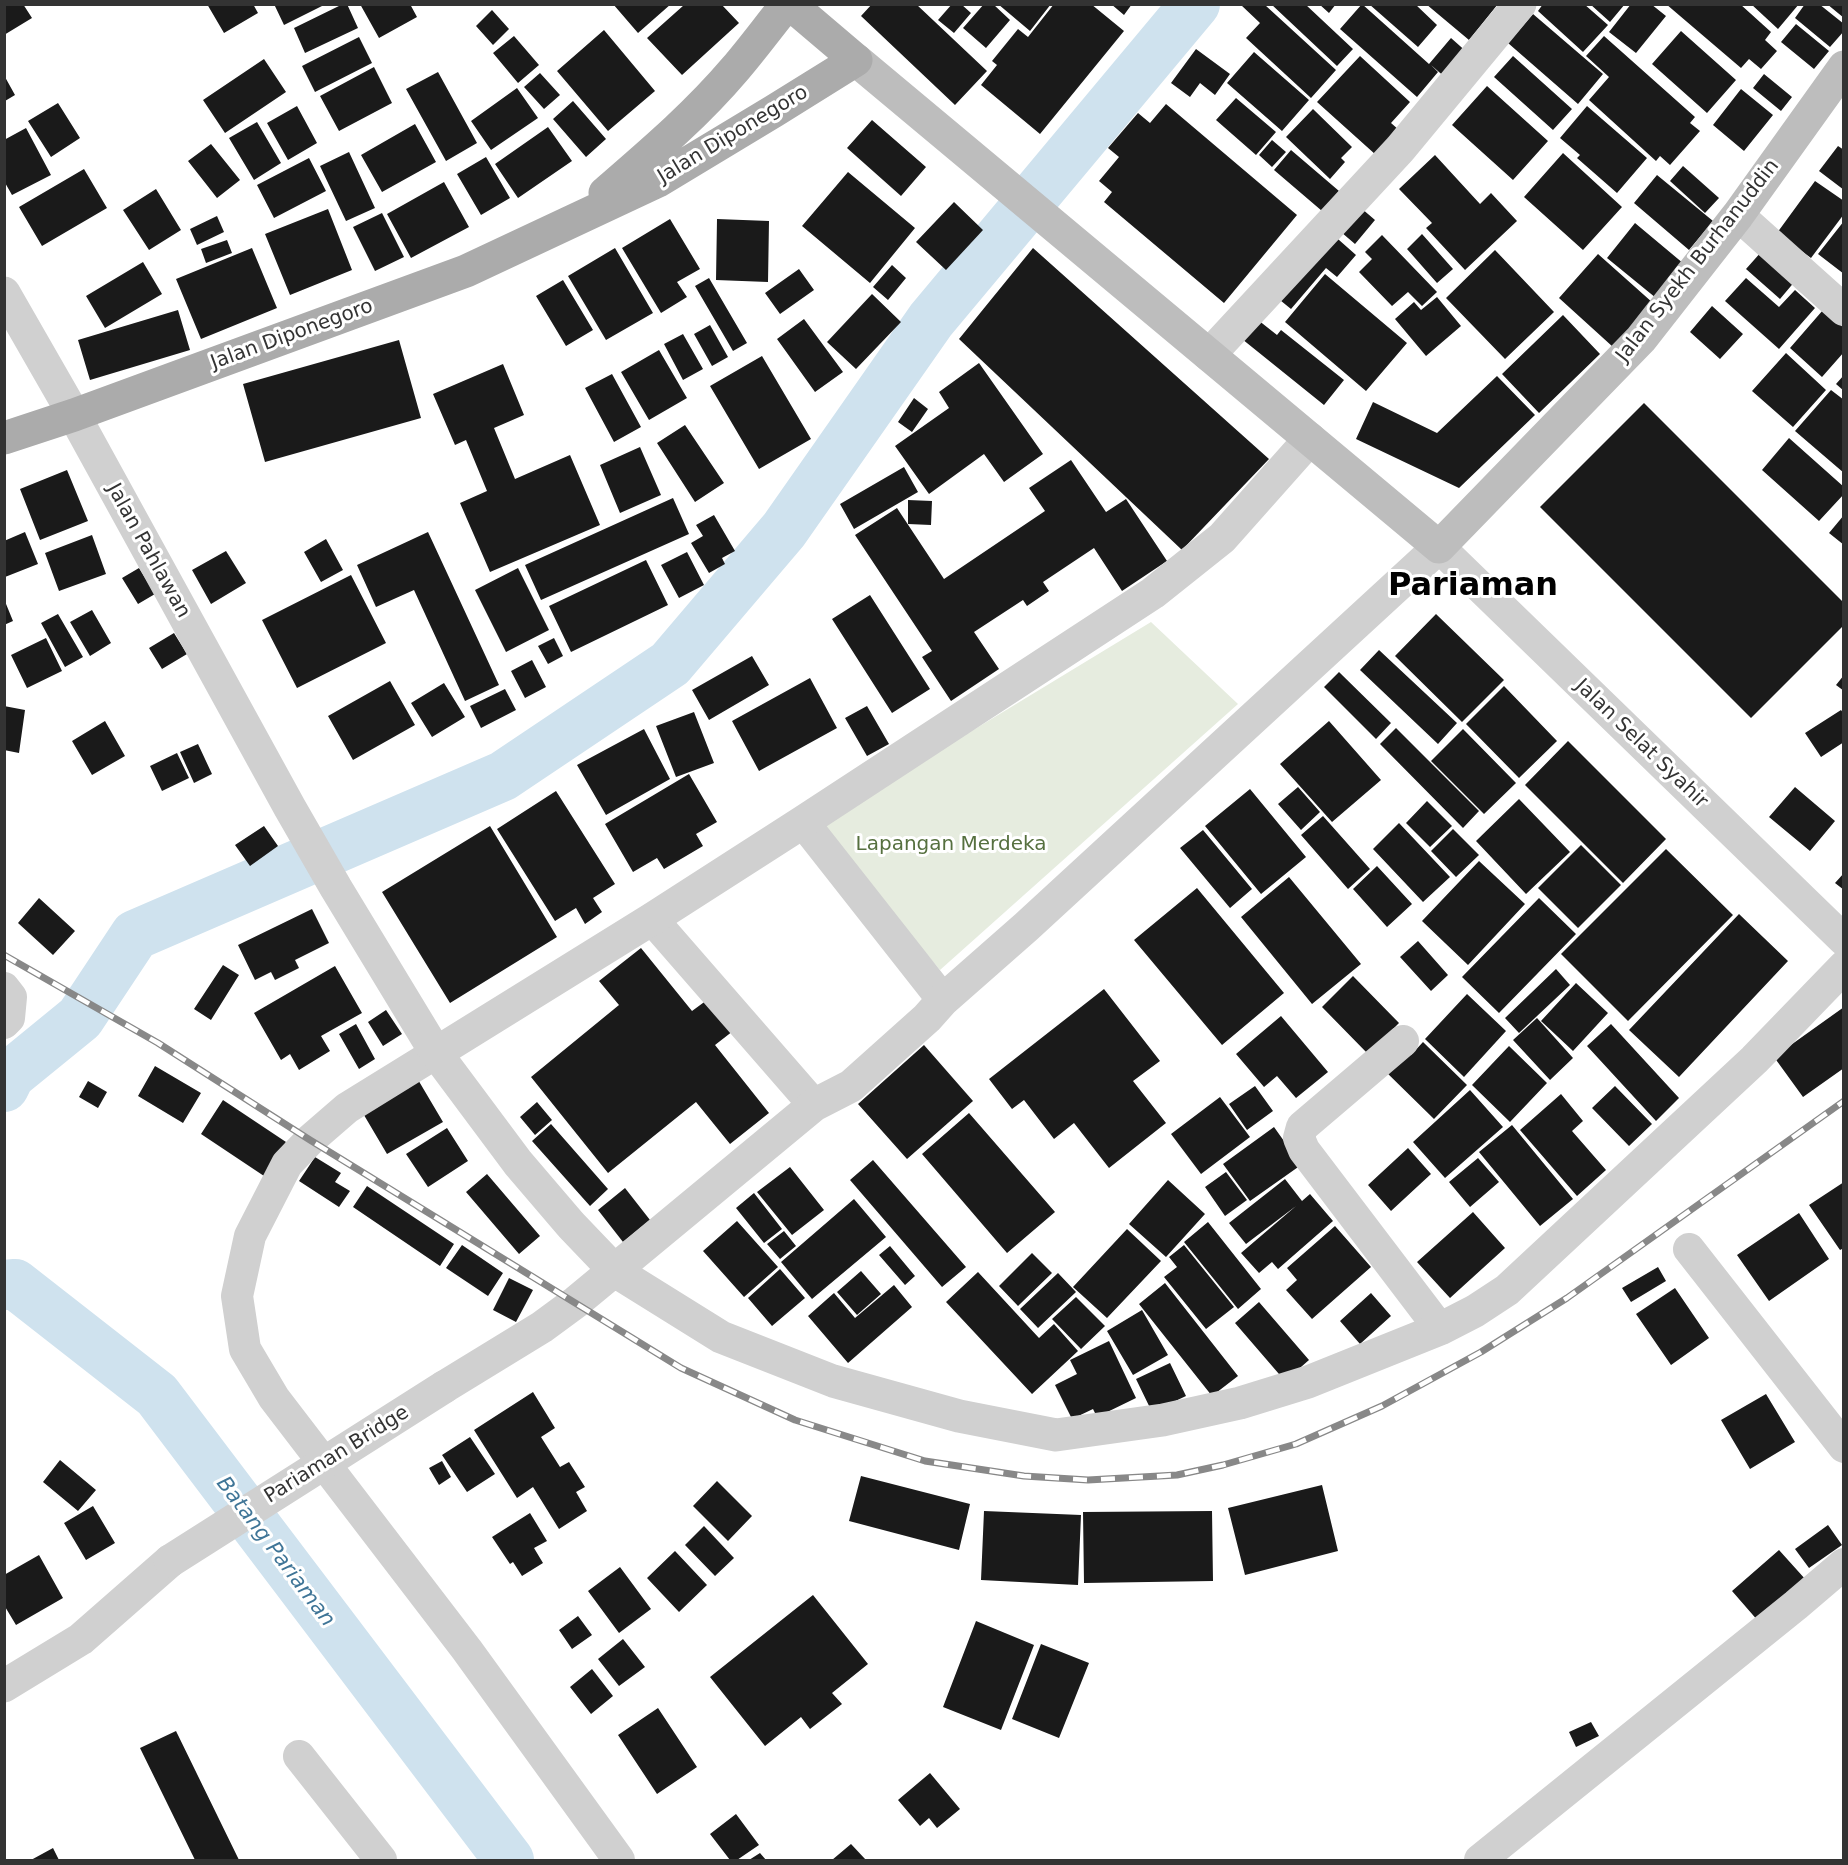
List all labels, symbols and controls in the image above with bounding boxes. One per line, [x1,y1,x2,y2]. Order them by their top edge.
street label: Jalan Diponegoro [654,81,812,189]
street label: Jalan Syekh Burhanuddin [1611,155,1785,367]
street label: Jalan Diponegoro [208,295,376,375]
street label: Jalan Pahlawan [101,480,195,622]
district label: Pariaman [1388,568,1558,606]
street label: Jalan Selat Syahir [1570,674,1712,814]
park label: Lapangan Merdeka [856,833,1046,857]
street label: Pariaman Bridge [260,1401,414,1509]
water label: Batang Pariaman [210,1472,340,1632]

